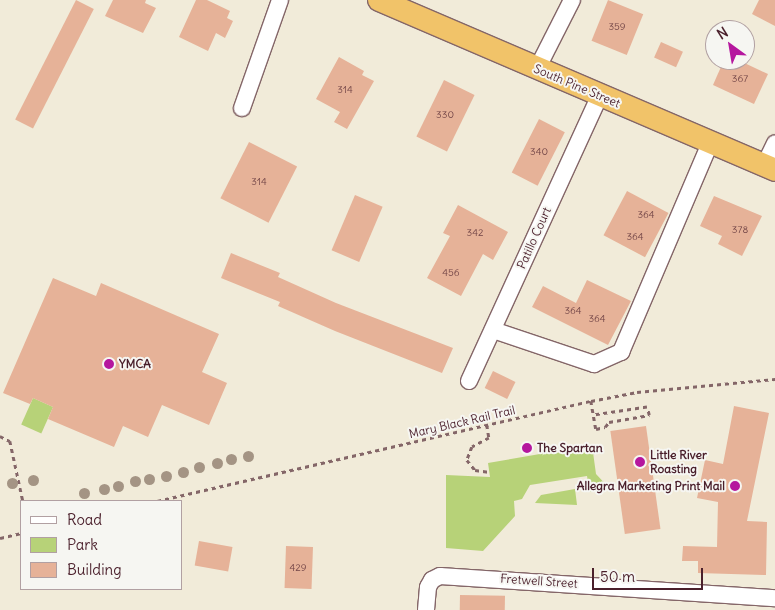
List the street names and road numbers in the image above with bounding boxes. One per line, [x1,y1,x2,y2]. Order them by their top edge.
street label: South Pine Street [532,61,622,111]
street label: Patillo Court [514,205,554,271]
street label: Mary Black Rail Trail [407,403,517,441]
street label: Fretwell Street [500,571,578,591]

